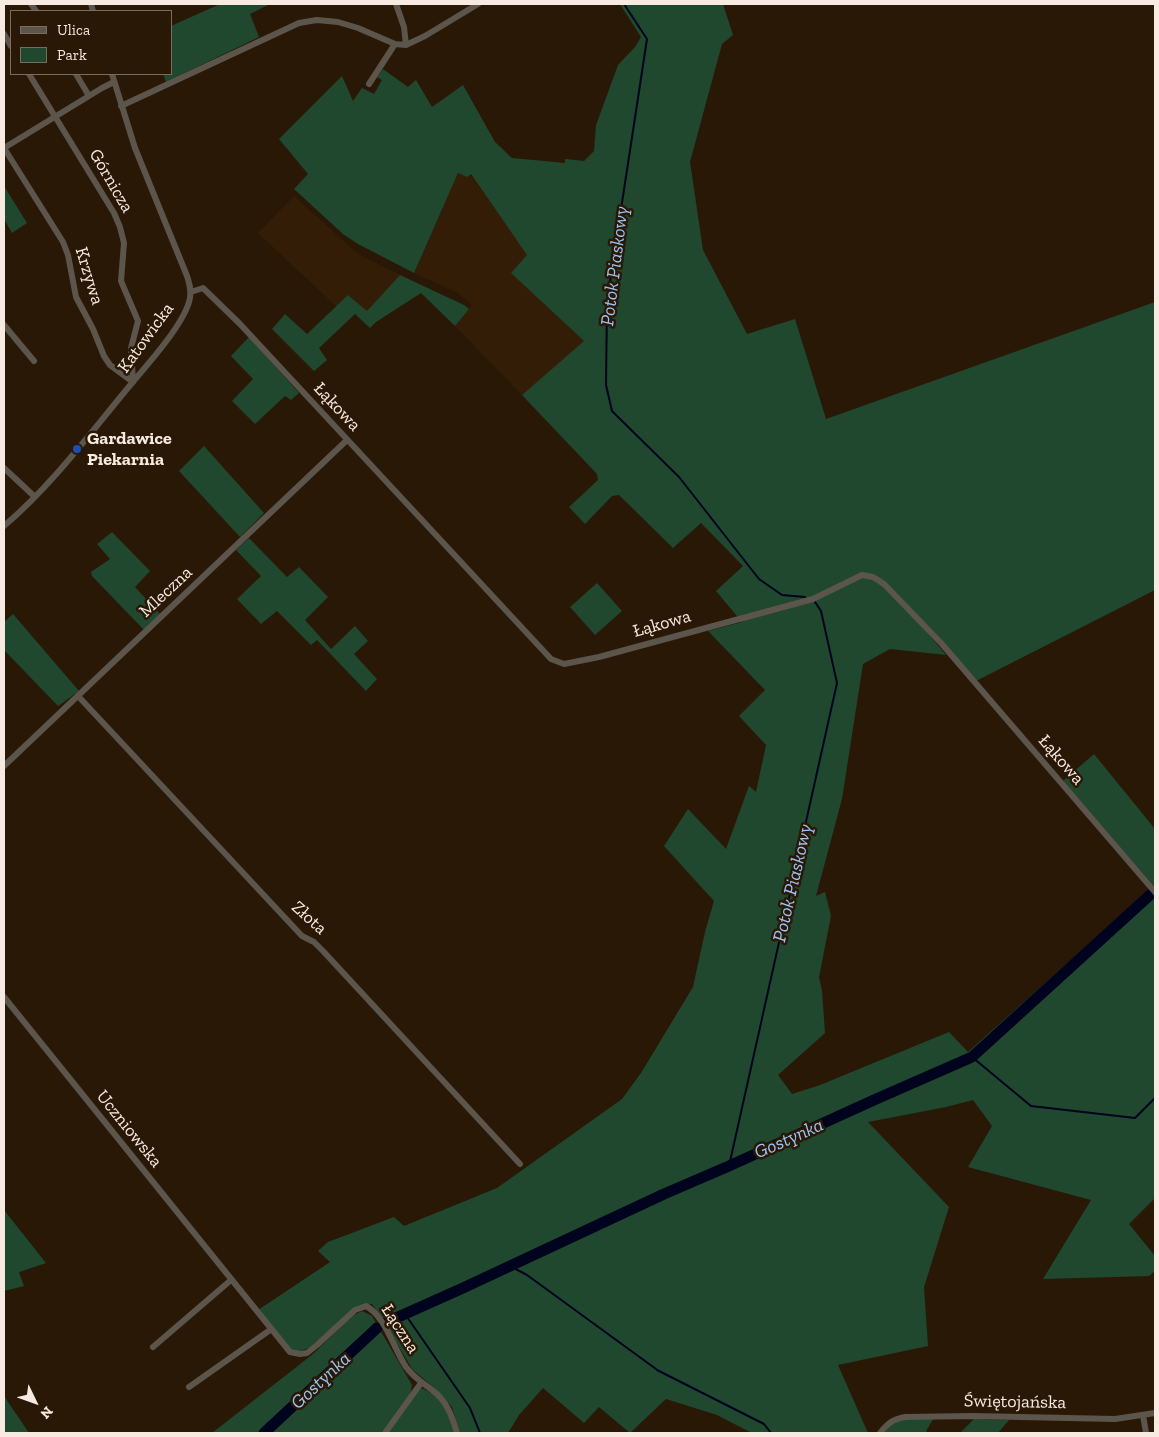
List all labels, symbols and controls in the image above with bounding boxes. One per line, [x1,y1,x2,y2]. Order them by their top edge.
legend [10,10,172,75]
text: Ulica [57,21,90,39]
text: Park [57,46,87,64]
street label: Górnicza [84,145,138,217]
water label: Potok Piaskowy [596,205,634,327]
street label: Krzywa [70,245,108,307]
street label: Katowicka [113,299,179,377]
street label: Łąkowa [309,378,365,436]
place label: Gardawice Piekarnia [87,428,172,470]
marker: Gardawice Piekarnia [71,443,83,455]
street label: Mleczna [135,562,197,622]
street label: Łąkowa [631,605,693,643]
street label: Łąkowa [1033,731,1089,789]
water label: Potok Piaskowy [768,822,818,944]
street label: Złota [287,897,331,939]
street label: Uczniowska [91,1086,167,1172]
water label: Gostynka [751,1114,827,1164]
street label: Łączna [376,1300,424,1358]
water label: Gostynka [287,1348,355,1414]
north arrow [10,1377,60,1427]
street label: Świętojańska [964,1390,1066,1414]
text: N [37,1403,56,1422]

